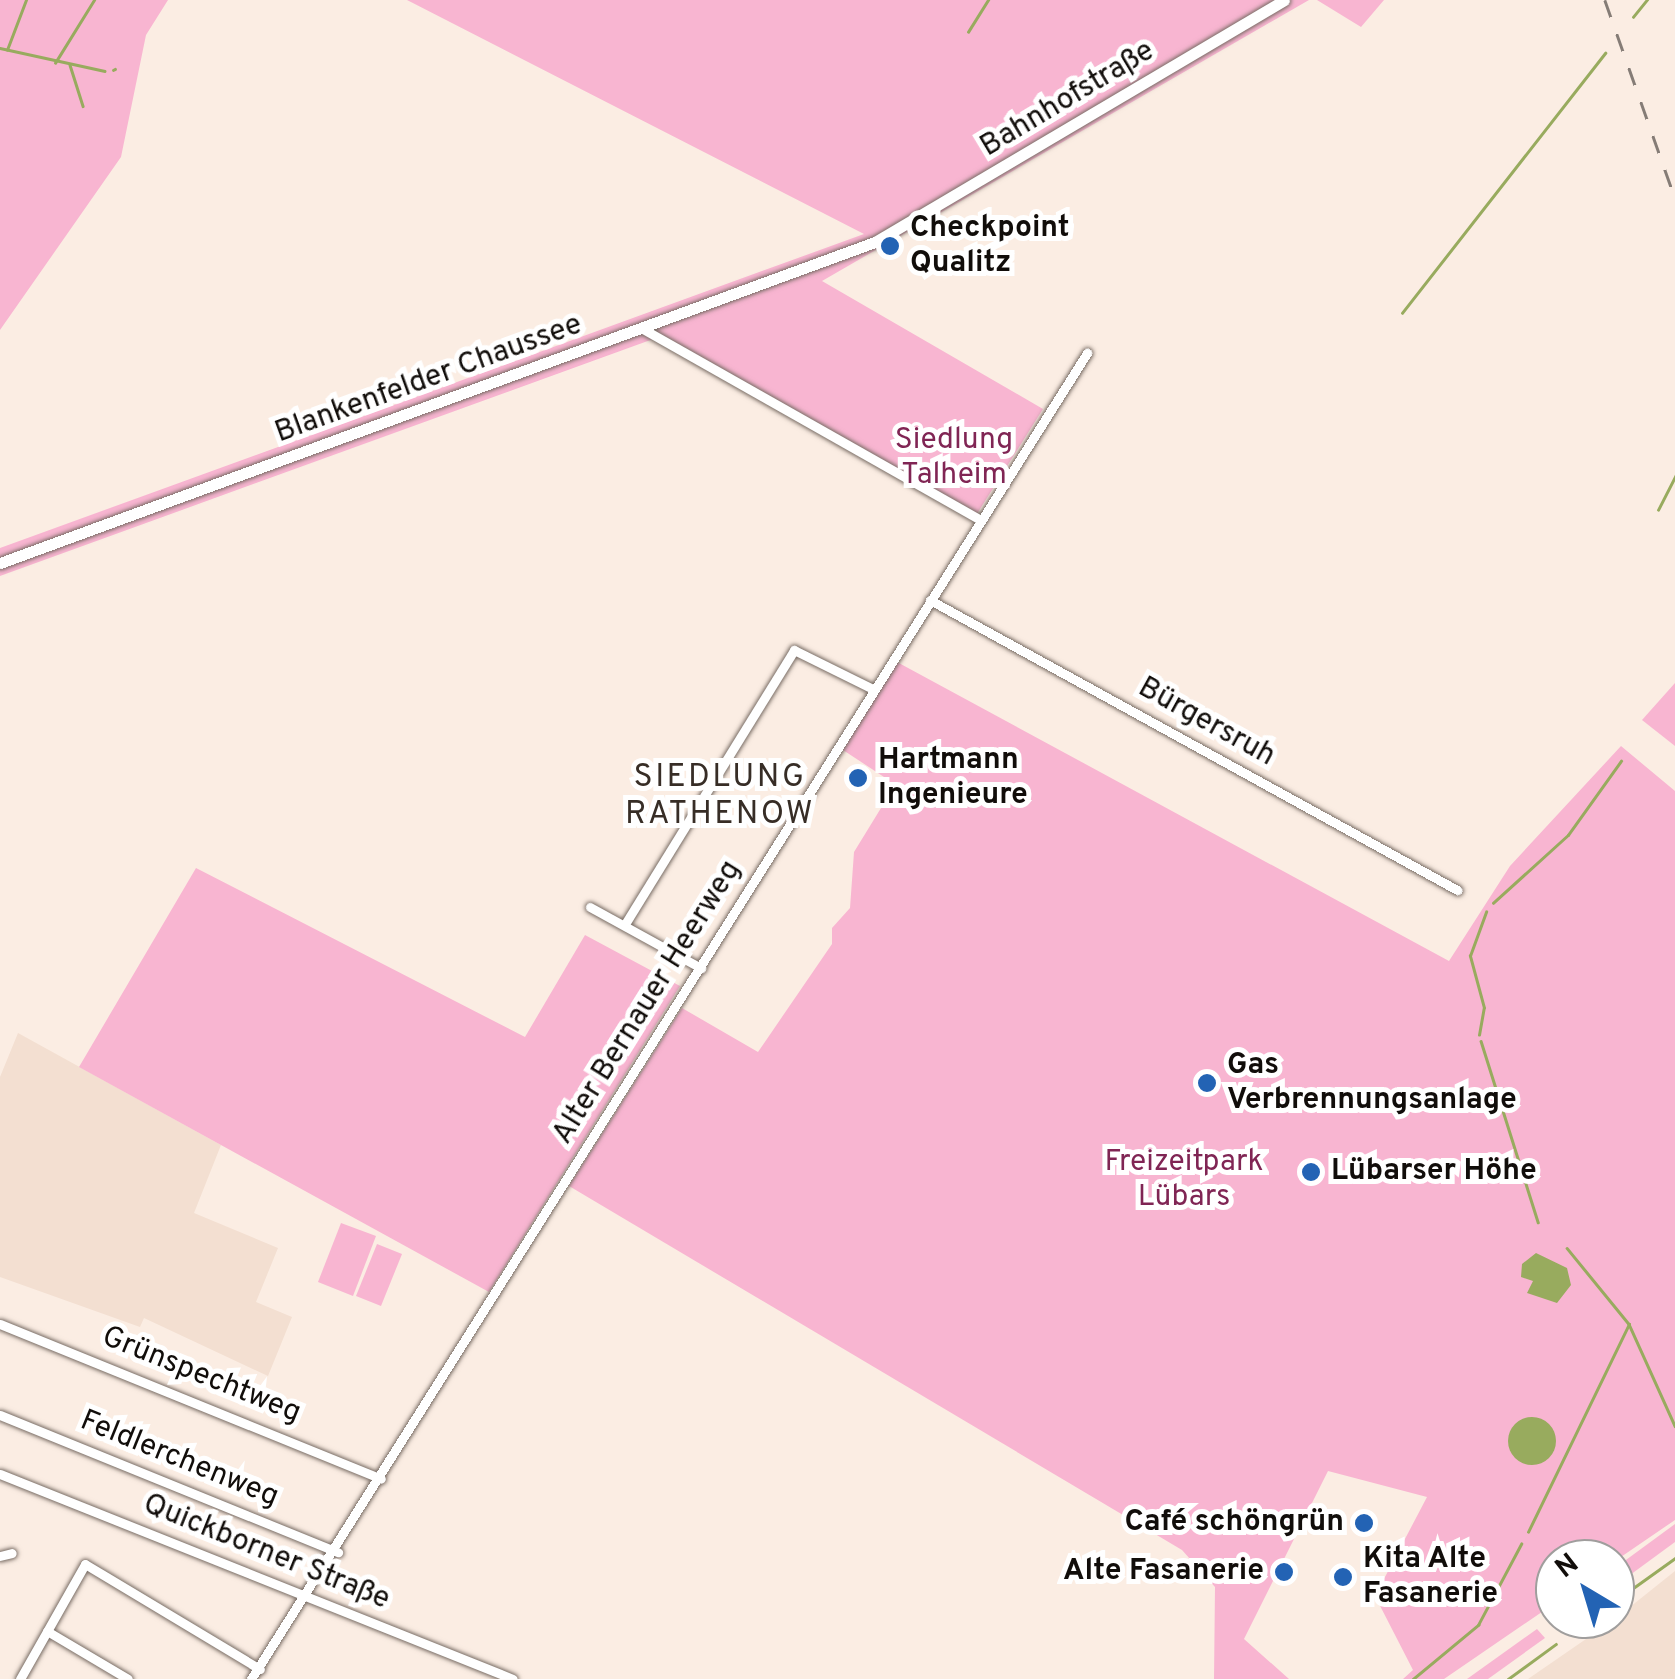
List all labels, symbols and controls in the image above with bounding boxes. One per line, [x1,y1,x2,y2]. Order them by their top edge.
street label: Bahnhofstraße [975,34,1161,166]
place label: Checkpoint Qualitz [910,211,1069,282]
marker: Checkpoint Qualitz [879,235,901,257]
street label: Blankenfelder Chaussee [271,308,587,452]
park label: Siedlung Talheim [895,423,1013,494]
street label: Bürgersruh [1131,671,1281,775]
place label: Hartmann Ingenieure [878,743,1028,814]
district label: SIEDLUNG RATHENOW [625,760,815,835]
marker: Hartmann Ingenieure [847,767,869,789]
street label: Alter Bernauer Heerweg [546,855,750,1151]
place label: Gas Verbrennungsanlage [1227,1048,1517,1118]
marker: Gas Verbrennungsanlage [1196,1072,1218,1094]
park label: Freizeitpark Lübars [1104,1145,1264,1216]
place label: Lübarser Höhe [1331,1154,1537,1190]
marker: Lübarser Höhe [1300,1161,1322,1183]
street label: Grünspechtweg [96,1320,306,1432]
street label: Feldlerchenweg [75,1404,283,1516]
street label: Quickborner Straße [137,1487,395,1619]
place label: Café schöngrün [1125,1505,1344,1541]
marker: Café schöngrün [1353,1512,1375,1534]
north arrow [1535,1539,1635,1639]
place label: Kita Alte Fasanerie [1363,1542,1498,1612]
text: N [1549,1547,1587,1587]
place label: Alte Fasanerie [1063,1554,1264,1590]
marker: Alte Fasanerie [1273,1561,1295,1583]
marker: Kita Alte Fasanerie [1332,1566,1354,1588]

